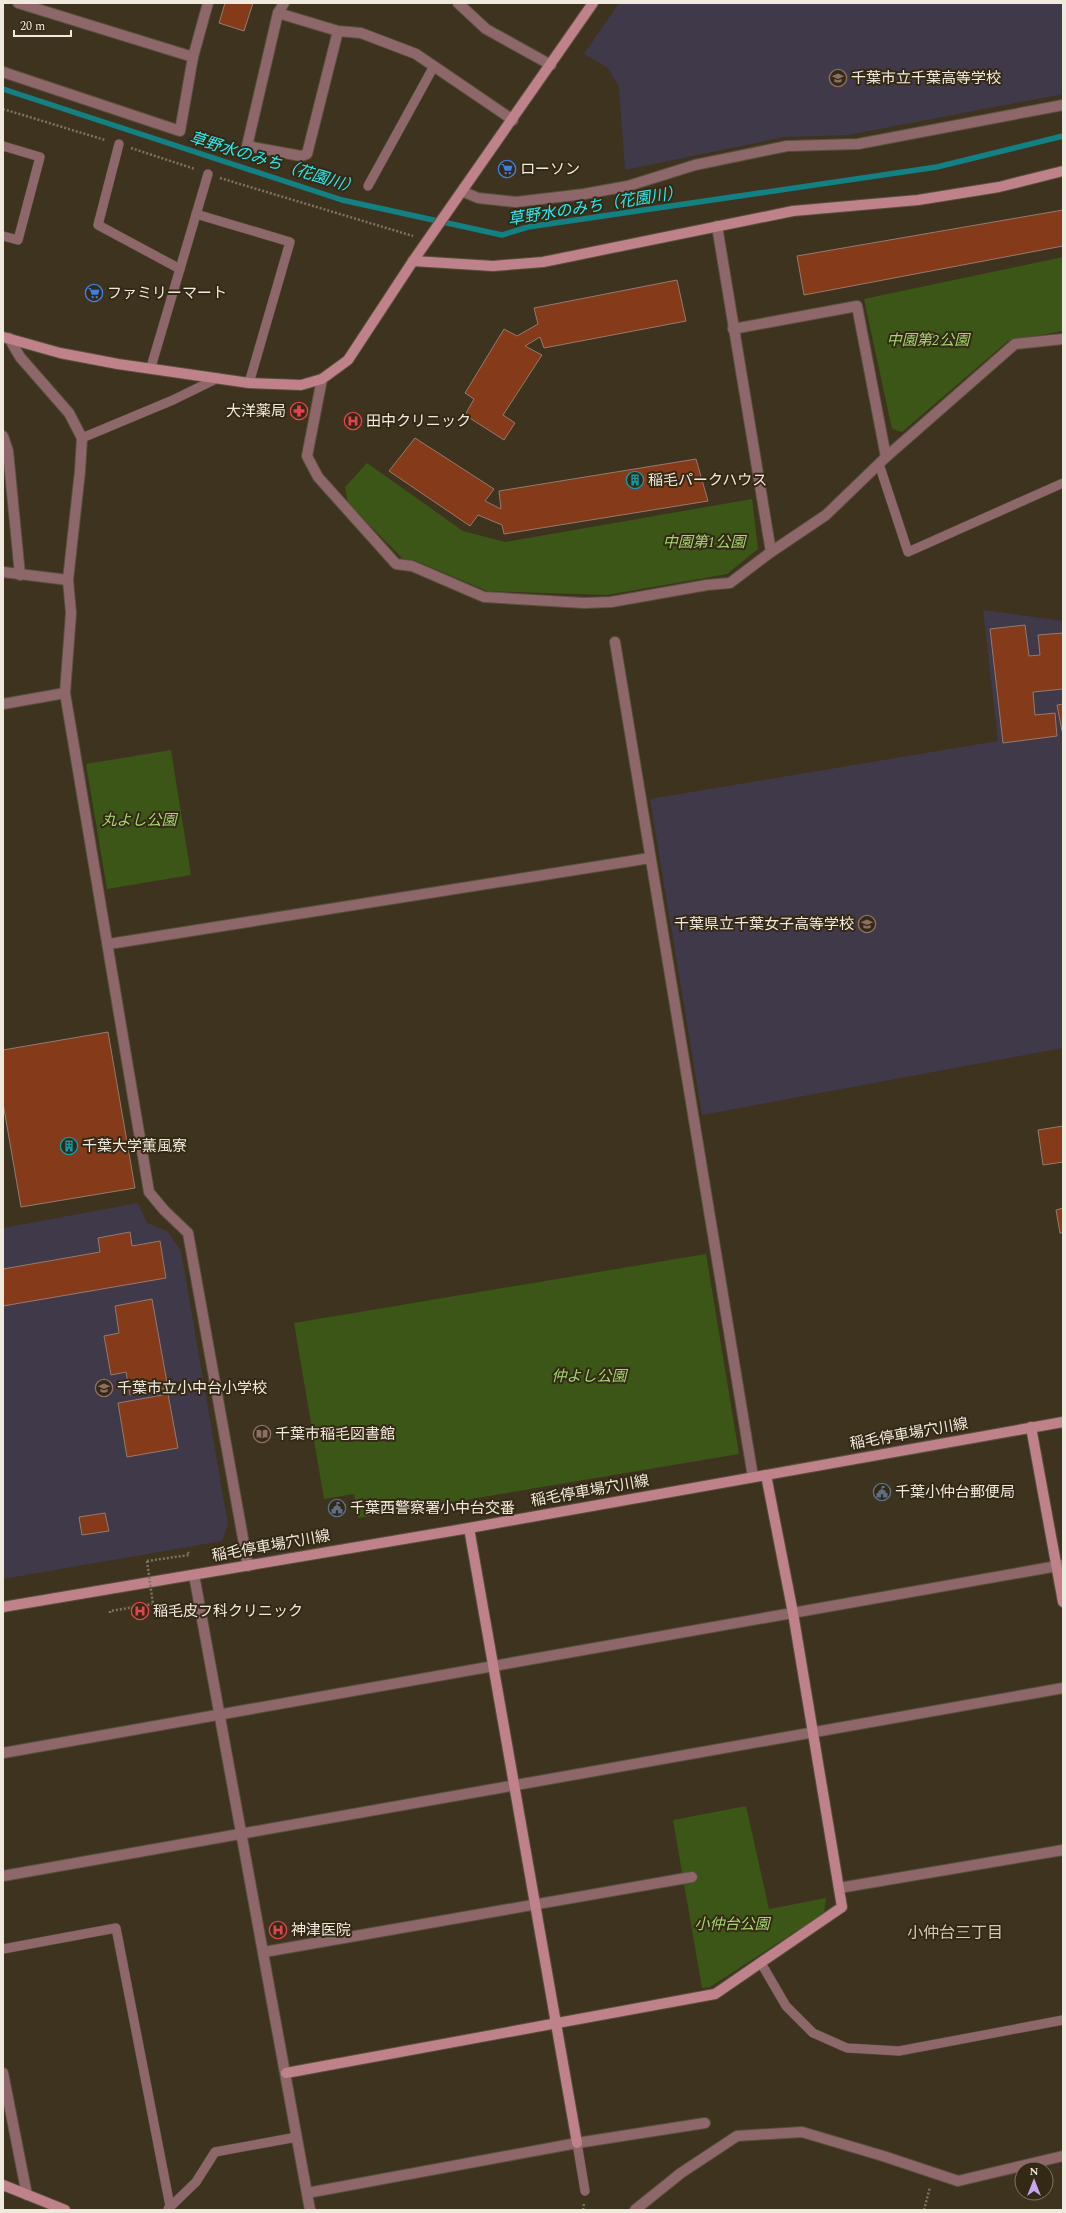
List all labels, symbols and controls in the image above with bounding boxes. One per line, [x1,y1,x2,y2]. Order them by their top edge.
scale bar [14,12,71,38]
text: 20 m [20,17,45,36]
place label: 千葉市立千葉高等学校 [851,67,1001,90]
school or university icon: 千葉市立千葉高等学校 [828,68,848,88]
water label: 草野水のみち（花園川） [186,126,362,200]
place label: ローソン [520,158,580,181]
supermarket icon: ローソン [497,159,517,179]
water label: 草野水のみち（花園川） [506,180,684,232]
place label: ファミリーマート [107,282,227,305]
supermarket icon: ファミリーマート [84,283,104,303]
park label: 中園第2公園 [887,329,971,352]
place label: 大洋薬局 [226,400,286,423]
pharmacy icon: 大洋薬局 [289,401,309,421]
place label: 田中クリニック [366,410,471,433]
hospital icon: 田中クリニック [343,411,363,431]
place label: 稲毛パークハウス [648,469,767,492]
building icon: 稲毛パークハウス [625,470,645,490]
park label: 中園第1公園 [663,531,747,554]
park label: 丸よし公園 [101,809,178,832]
place label: 千葉県立千葉女子高等学校 [674,913,854,936]
school or university icon: 千葉県立千葉女子高等学校 [857,914,877,934]
place label: 千葉大学薫風寮 [82,1135,187,1158]
building icon: 千葉大学薫風寮 [59,1136,79,1156]
park label: 仲よし公園 [551,1365,628,1388]
place label: 千葉市立小中台小学校 [117,1377,267,1400]
school or university icon: 千葉市立小中台小学校 [94,1378,114,1398]
street label: 稲毛停車場穴川線 [848,1412,970,1456]
place label: 千葉市稲毛図書館 [275,1423,395,1446]
library icon: 千葉市稲毛図書館 [252,1424,272,1444]
street label: 稲毛停車場穴川線 [529,1469,651,1513]
place label: 千葉小仲台郵便局 [895,1481,1015,1504]
public building icon: 千葉小仲台郵便局 [872,1482,892,1502]
place label: 千葉西警察署小中台交番 [350,1497,515,1520]
public building icon: 千葉西警察署小中台交番 [327,1498,347,1518]
street label: 稲毛停車場穴川線 [210,1524,332,1568]
place label: 稲毛皮フ科クリニック [153,1600,303,1623]
hospital icon: 稲毛皮フ科クリニック [130,1601,150,1621]
park label: 小仲台公園 [694,1913,771,1936]
place label: 神津医院 [291,1919,351,1942]
hospital icon: 神津医院 [268,1920,288,1940]
district label: 小仲台三丁目 [907,1921,1003,1945]
north arrow [1014,2161,1054,2201]
text: N [1030,2163,1039,2180]

